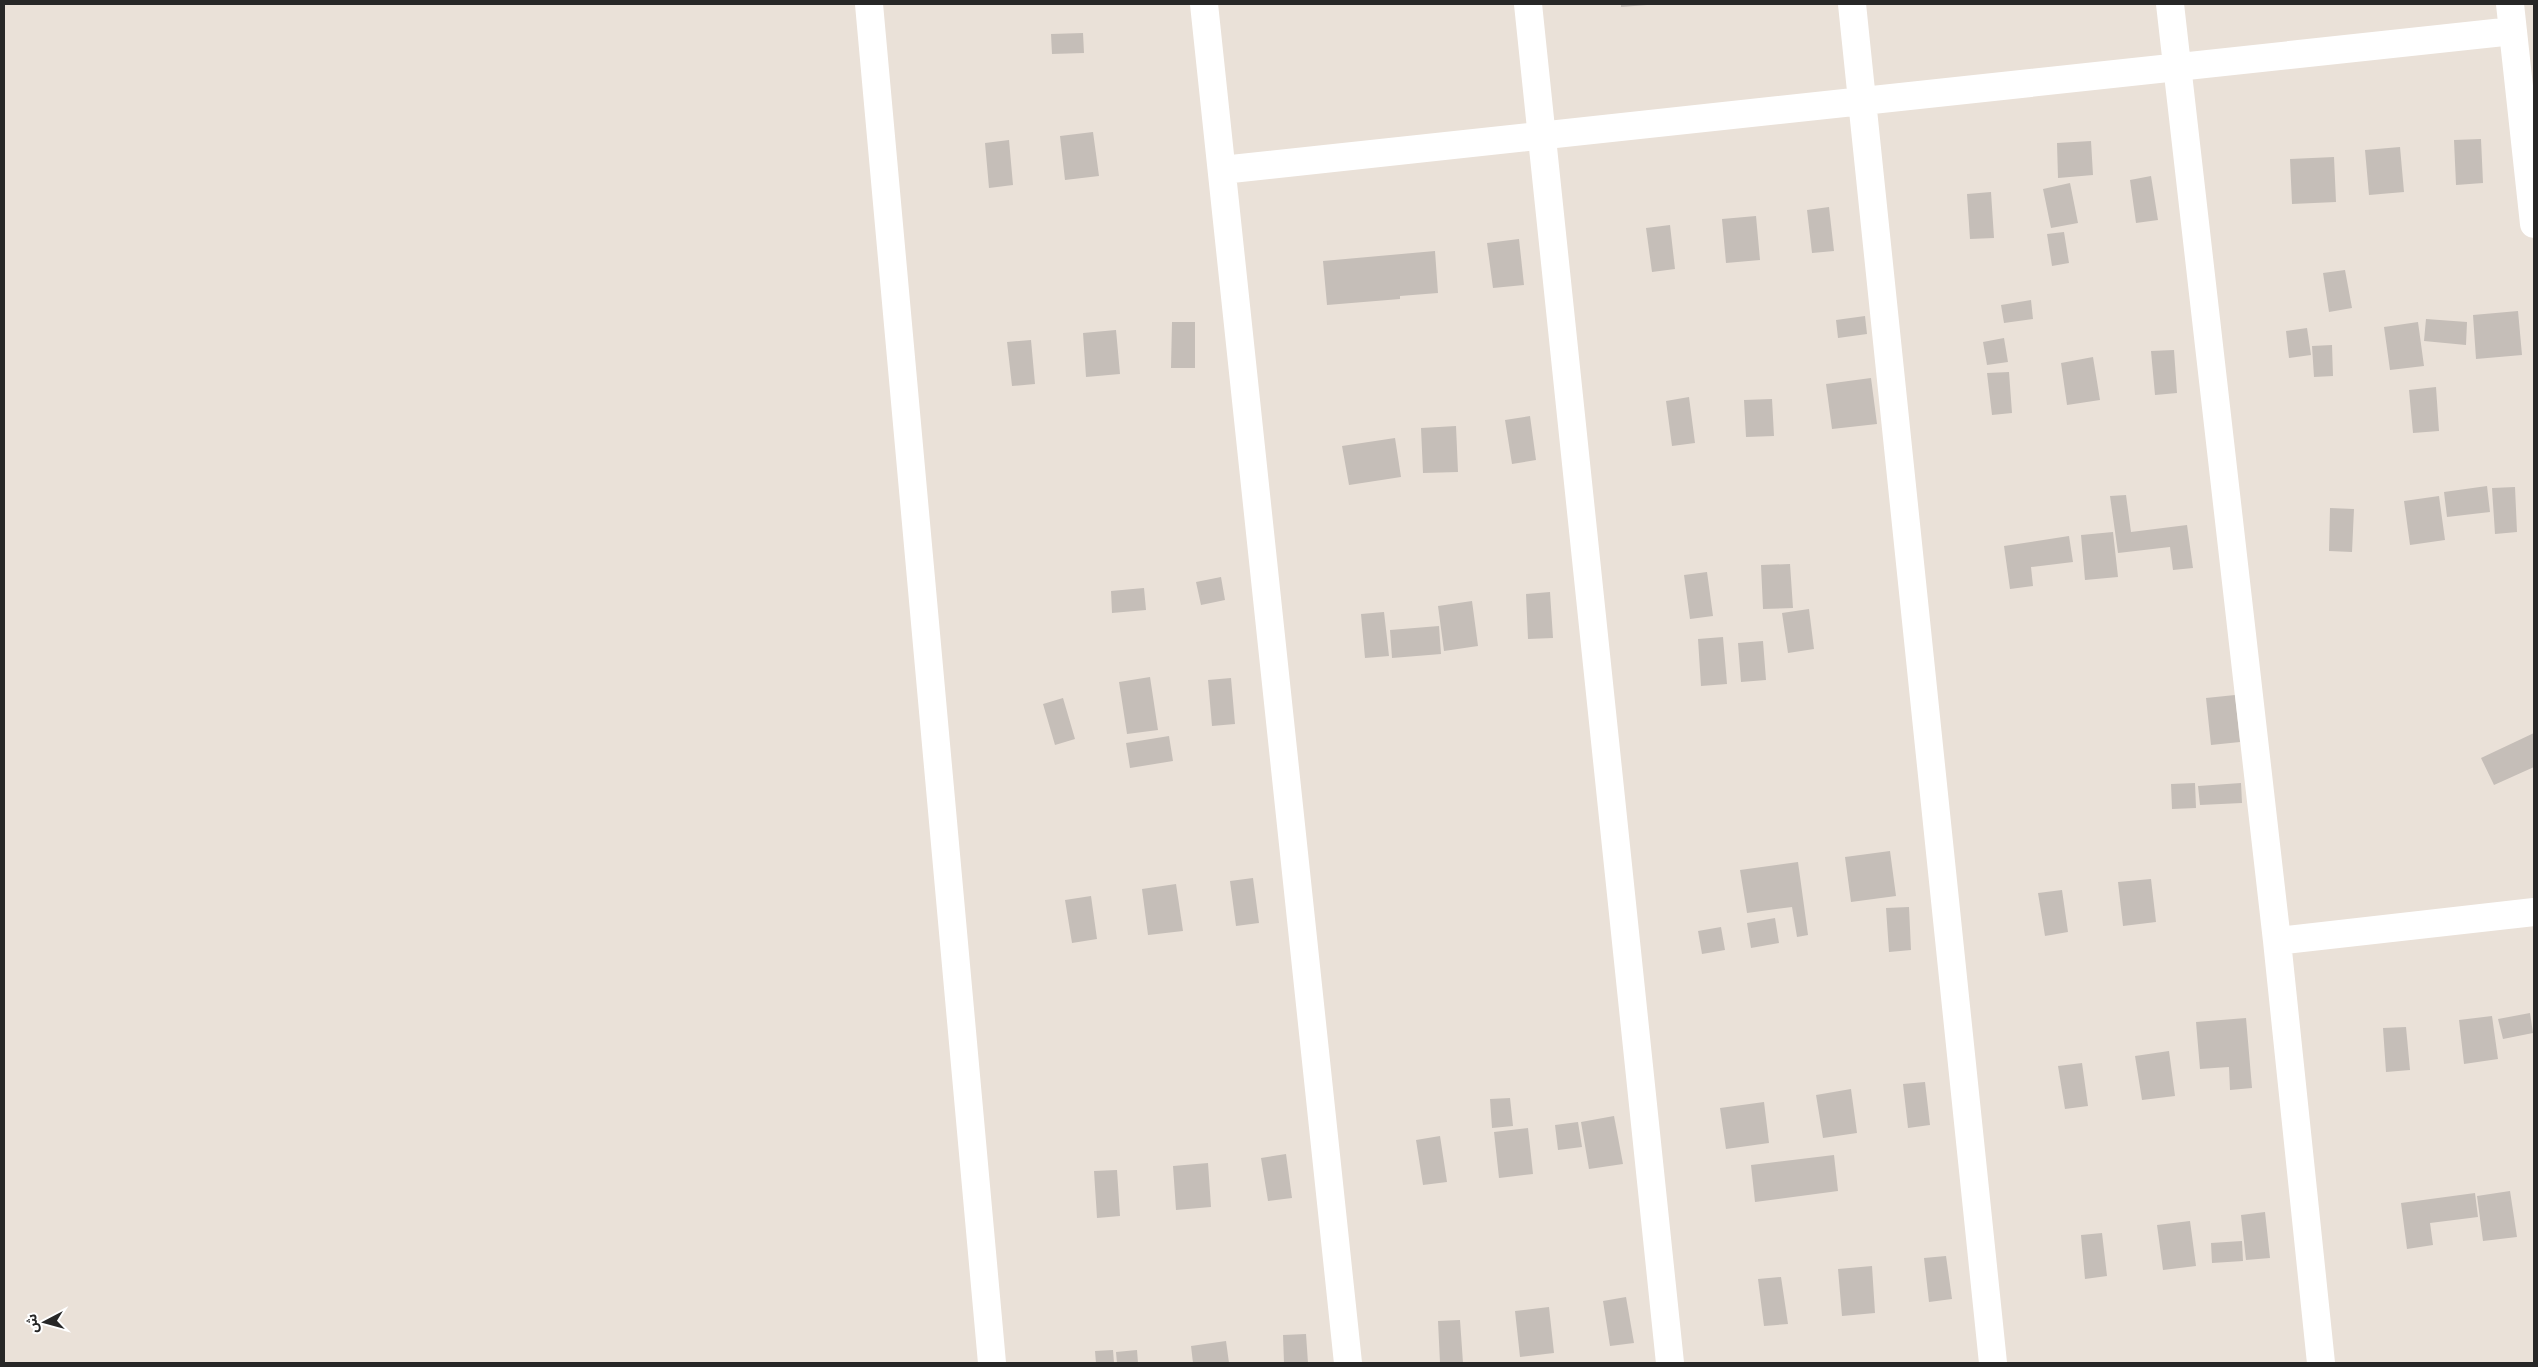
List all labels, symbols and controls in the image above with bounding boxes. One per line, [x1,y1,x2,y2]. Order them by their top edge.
north arrow [20,1297,70,1347]
text: ش [22,1313,41,1334]

